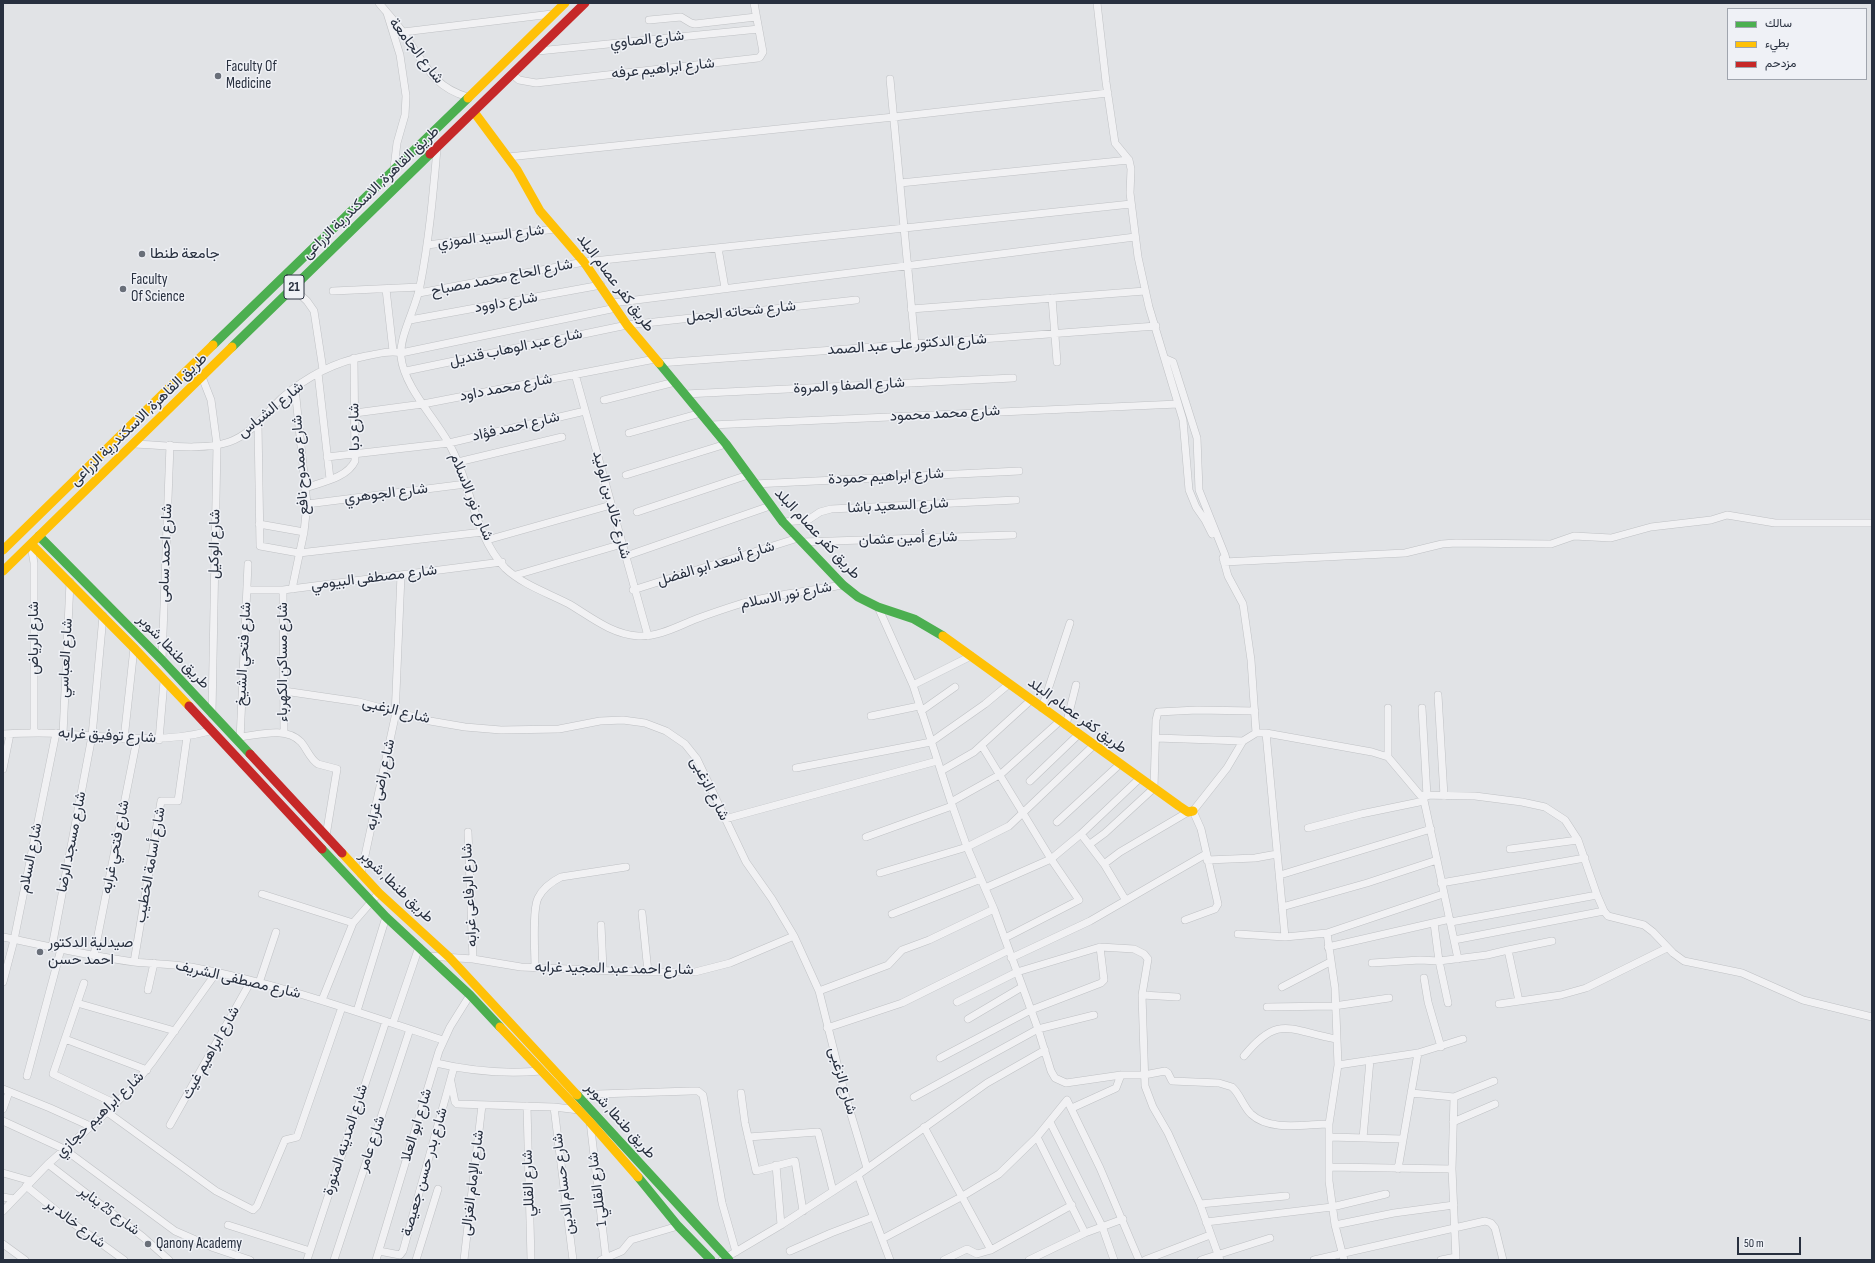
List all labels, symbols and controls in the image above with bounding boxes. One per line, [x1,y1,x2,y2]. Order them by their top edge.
legend [1727,8,1867,80]
street label: شارع الجامعة [385,14,447,88]
text: سالك [1765,16,1792,31]
street label: شارع الصاوي [609,27,685,53]
text: بطيء [1765,36,1789,51]
street label: شارع ابراهيم عرفه [611,55,715,83]
text: مزدحم [1765,56,1796,71]
place label: Faculty Of Medicine [226,58,277,93]
marker: Faculty Of Medicine [213,71,223,81]
street label: طريق القاهرة, الاسكندرية الزراعى [299,123,443,263]
street label: شارع السيد الموزي [436,222,546,252]
street label: طريق كفر عصام البلد [572,230,658,336]
place label: جامعة طنطا [150,245,220,263]
marker: جامعة طنطا [137,249,147,259]
street label: شارع الحاج محمد مصباح [430,255,574,301]
place label: Faculty Of Science [131,271,185,306]
road number: 21 [284,275,304,299]
marker: Faculty Of Science [118,284,128,294]
street label: شارع داوود [473,289,539,317]
street label: شارع شحاته الجمل [685,297,797,327]
street label: شارع عبد الوهاب قنديل [448,325,584,371]
street label: شارع الدكتور على عبد الصمد [827,330,987,360]
street label: طريق القاهرة, الاسكندرية الزراعى [67,350,211,490]
street label: شارع محمد داود [458,370,554,406]
street label: شارع الصفا و المروة [793,374,905,398]
street label: شارع الشباس [234,378,308,442]
street label: شارع محمد محمود [889,402,1001,426]
street label: شارع دبا [346,403,364,451]
street label: شارع احمد فؤاد [471,408,561,446]
street label: شارع ممدوح نافع [289,414,313,516]
street label: شارع خالد بن الوليد [588,449,634,561]
street label: شارع نور الاسلام [445,451,497,543]
street label: شارع ابراهيم حمودة [828,465,944,489]
street label: شارع الجوهري [343,480,429,508]
street label: طريق كفر عصام البلد [770,485,864,583]
street label: شارع السعيد باشا [847,494,949,518]
street label: شارع احمد سامى [155,503,177,603]
street label: شارع الوكيل [205,509,225,579]
street label: شارع أمين عثمان [858,528,958,550]
street label: شارع أسعد ابو الفضل [655,538,777,590]
street label: شارع مصطفى البيومي [310,561,438,595]
street label: شارع نور الاسلام [739,578,833,614]
street label: شارع الرياض [25,601,43,675]
street label: شارع فتحي الشيخ [232,602,256,706]
street label: شارع مساكن الكهرباء [274,602,292,722]
street label: طريق طنطا, شوبر [133,611,213,693]
street label: شارع العباسي [55,618,77,698]
street label: طريق كفر عصام البلد [1024,674,1130,758]
street label: شارع الزغبى [360,694,432,728]
street label: شارع توفيق غرابه [57,724,157,748]
street label: شارع راضى غرابه [363,738,399,832]
street label: شارع الزغبى [685,754,733,824]
street label: شارع مسجد الرضا [53,790,91,894]
street label: شارع فتحي غرابه [98,798,134,896]
street label: شارع أسامة الخطيب [132,806,170,924]
street label: شارع السلام [15,821,47,895]
street label: شارع الرفاعى غرابه [458,843,482,947]
street label: طريق طنطا, شوبر [355,847,437,927]
place label: صيدلية الدكتور احمد حسن [48,934,133,969]
marker: صيدلية الدكتور احمد حسن [35,947,45,957]
street label: شارع مصطفى الشريف [174,957,302,1003]
street label: شارع احمد عبد المجيد غرابه [534,959,694,979]
street label: شارع ابراهيم غيث [178,1003,244,1103]
street label: شارع الزغبى [824,1045,860,1117]
street label: شارع ابراهيم حجازي [52,1068,148,1162]
street label: طريق طنطا, شوبر [581,1079,659,1163]
street label: شارع المدينه المنورة [320,1082,372,1198]
street label: شارع ابو العلا [397,1087,437,1163]
street label: شارع بدر حسن جعيصة [398,1106,452,1238]
street label: شارع عامر [354,1114,390,1174]
street label: شارع الإمام الغزالى [458,1129,488,1237]
street label: شارع حسام الدين [549,1132,579,1236]
street label: شارع القللي [519,1149,539,1217]
street label: شارع القللي 1 [585,1151,611,1227]
street label: شارع 25 يناير [75,1182,143,1240]
street label: شارع خالد بر [41,1195,109,1253]
scale bar [1739,1229,1803,1255]
place label: Qanony Academy [156,1235,242,1253]
text: 50 m [1744,1236,1764,1251]
marker: Qanony Academy [143,1239,153,1249]

